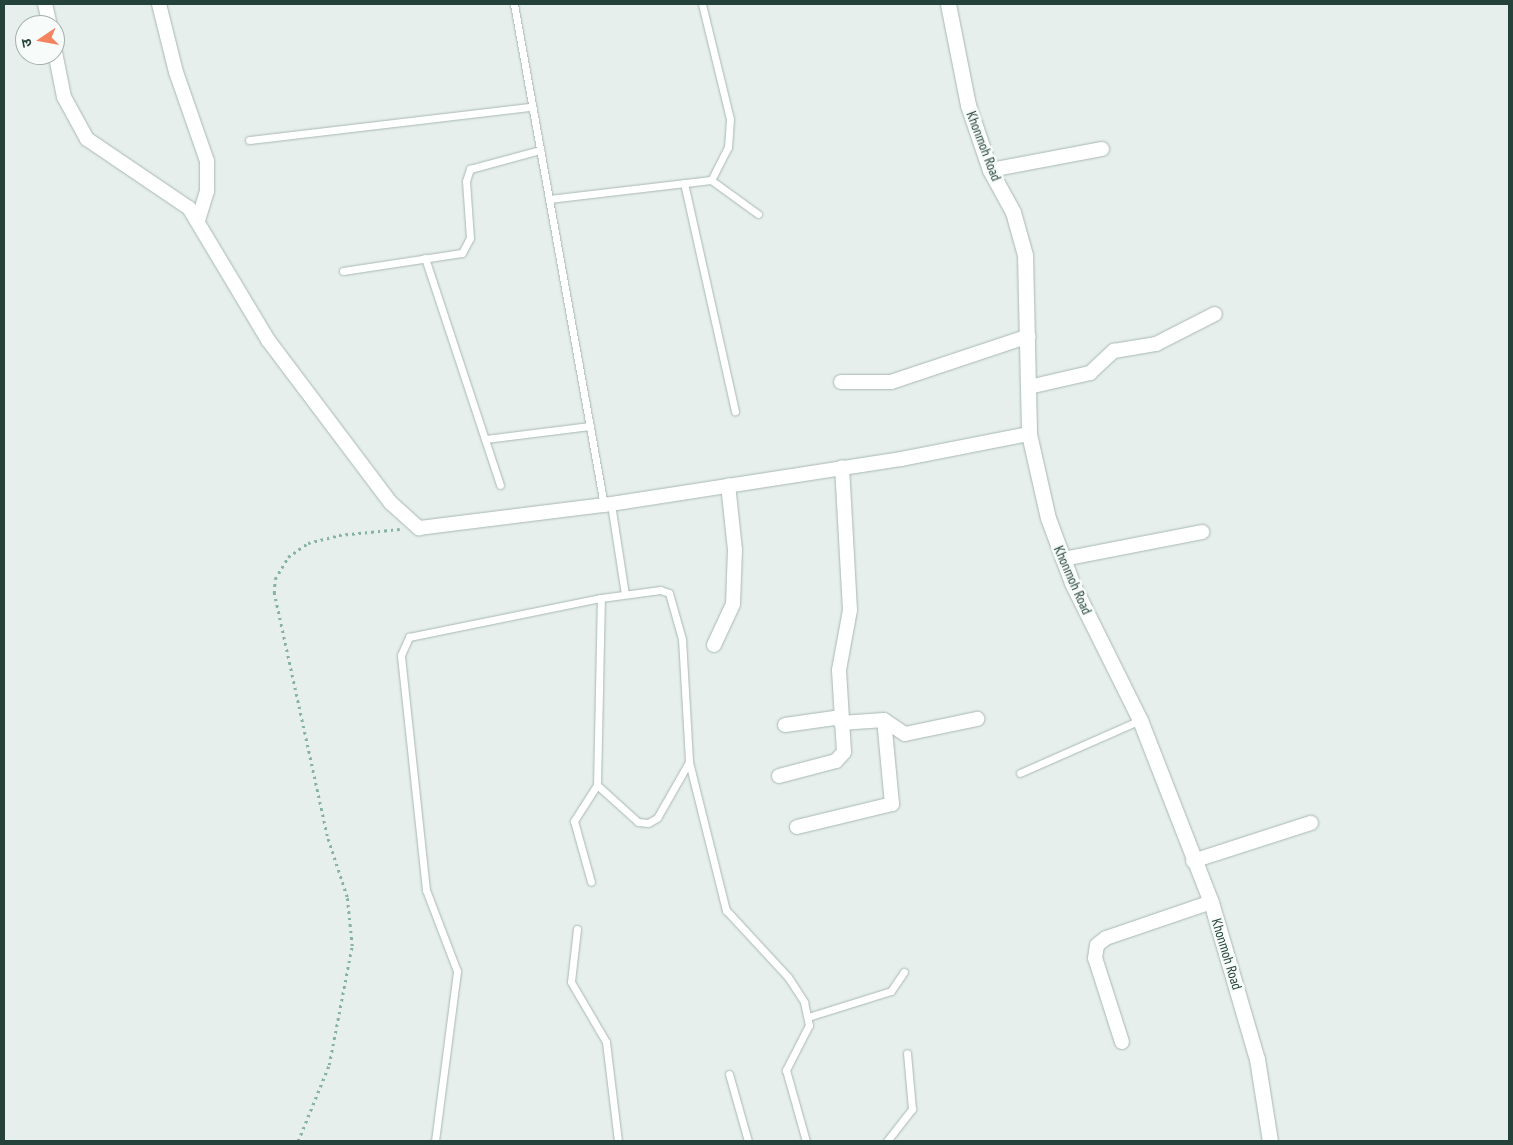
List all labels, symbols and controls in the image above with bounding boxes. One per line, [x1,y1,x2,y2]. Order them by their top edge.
north arrow [15,15,65,65]
text: उ [17,37,36,49]
street label: Khonmoh Road [963,109,1005,183]
street label: Khonmoh Road [1050,543,1096,617]
street label: Khonmoh Road [1208,916,1246,992]

